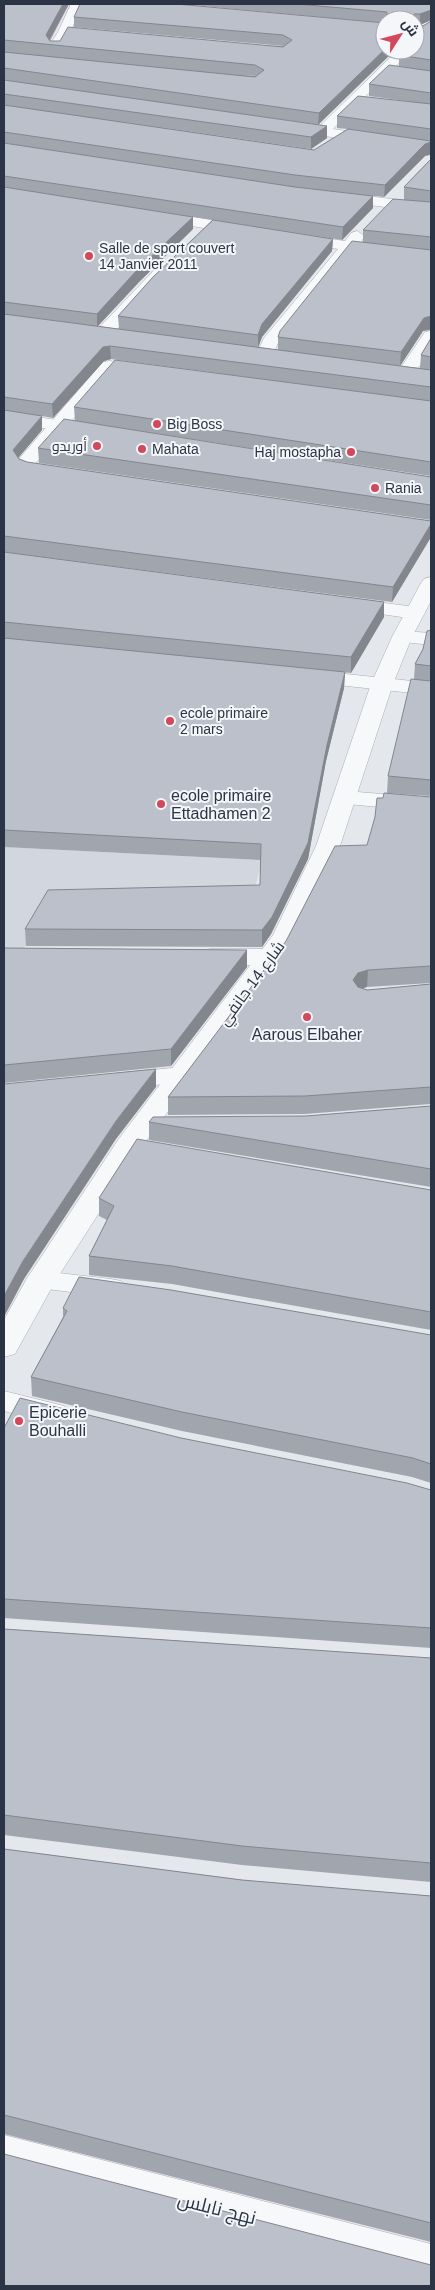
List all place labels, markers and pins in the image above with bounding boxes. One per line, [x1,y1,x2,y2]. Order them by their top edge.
place label: Salle de sport couvert 14 Janvier 2011 [99,240,235,272]
marker: Salle de sport couvert 14 Janvier 2011 [83,250,95,262]
place label: Big Boss [167,416,222,432]
marker: Big Boss [151,418,163,430]
place label: أوريدو [52,437,87,454]
marker: أوريدو [91,440,103,452]
place label: Mahata [152,441,199,457]
marker: Mahata [136,443,148,455]
place label: Haj mostapha [255,444,341,460]
marker: Haj mostapha [345,446,357,458]
place label: Rania [385,480,422,496]
marker: Rania [369,482,381,494]
place label: ecole primaire 2 mars [180,705,268,737]
marker: ecole primaire 2 mars [164,715,176,727]
place label: ecole primaire Ettadhamen 2 [171,787,272,822]
marker: ecole primaire Ettadhamen 2 [155,798,167,810]
marker: Aarous Elbaher [301,1011,313,1023]
place label: Aarous Elbaher [252,1026,363,1043]
place label: Epicerie Bouhalli [29,1404,87,1439]
marker: Epicerie Bouhalli [13,1415,25,1427]

